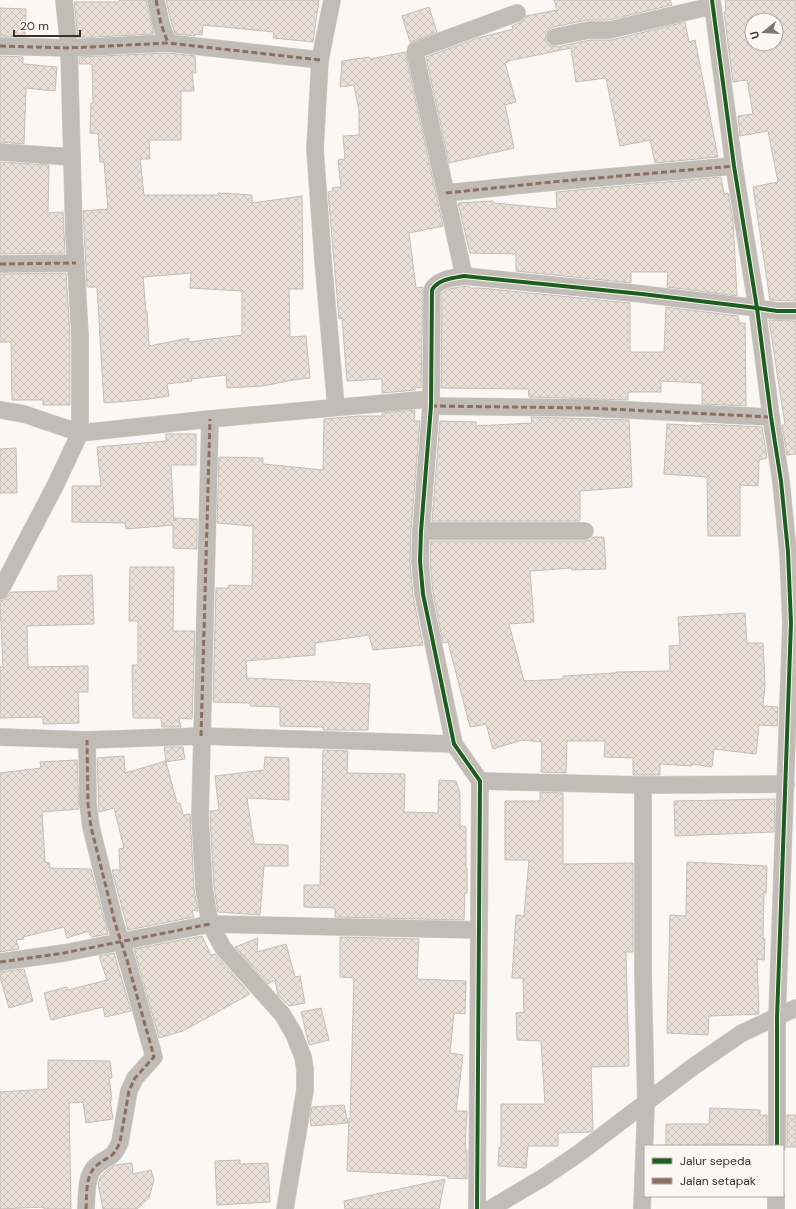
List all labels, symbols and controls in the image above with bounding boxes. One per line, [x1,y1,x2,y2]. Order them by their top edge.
scale bar [14,12,80,38]
north arrow [744,12,784,52]
text: 20 m [20,18,49,34]
text: U [747,29,762,41]
legend [644,1145,784,1197]
text: Jalur sepeda [680,1153,751,1169]
text: Jalan setapak [680,1173,756,1189]

